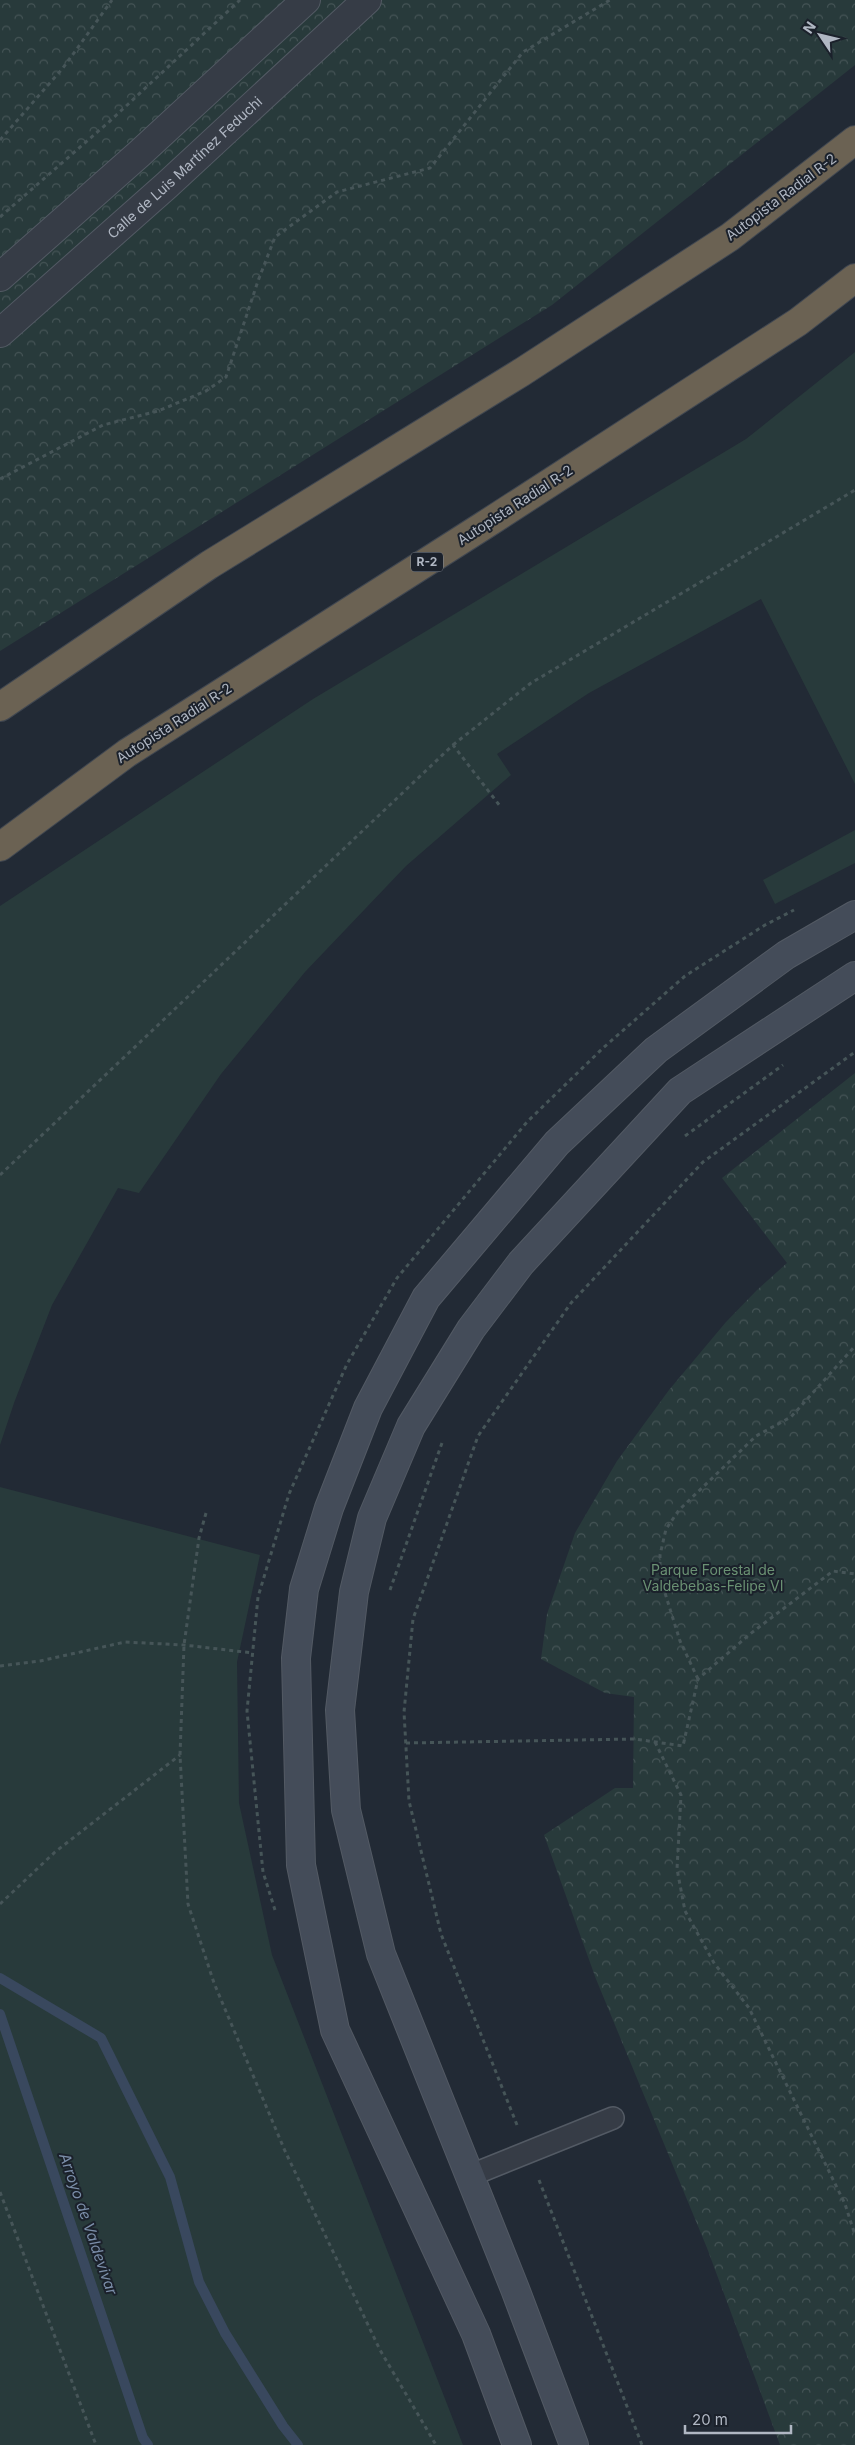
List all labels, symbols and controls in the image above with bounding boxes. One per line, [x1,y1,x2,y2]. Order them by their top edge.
north arrow [795,10,845,60]
text: N [799,18,819,37]
street label: Calle de Luis Martínez Feduchi [104,93,265,242]
street label: Autopista Radial R-2 [722,149,839,244]
street label: Autopista Radial R-2 [454,461,576,548]
road number: R-2 [411,552,443,572]
street label: Autopista Radial R-2 [113,679,235,766]
park label: Parque Forestal de Valdebebas-Felipe VI [643,1561,783,1594]
water label: Arroyo de Valdevivar [55,2149,122,2298]
scale bar [685,2402,791,2434]
text: 20 m [692,2410,728,2429]

